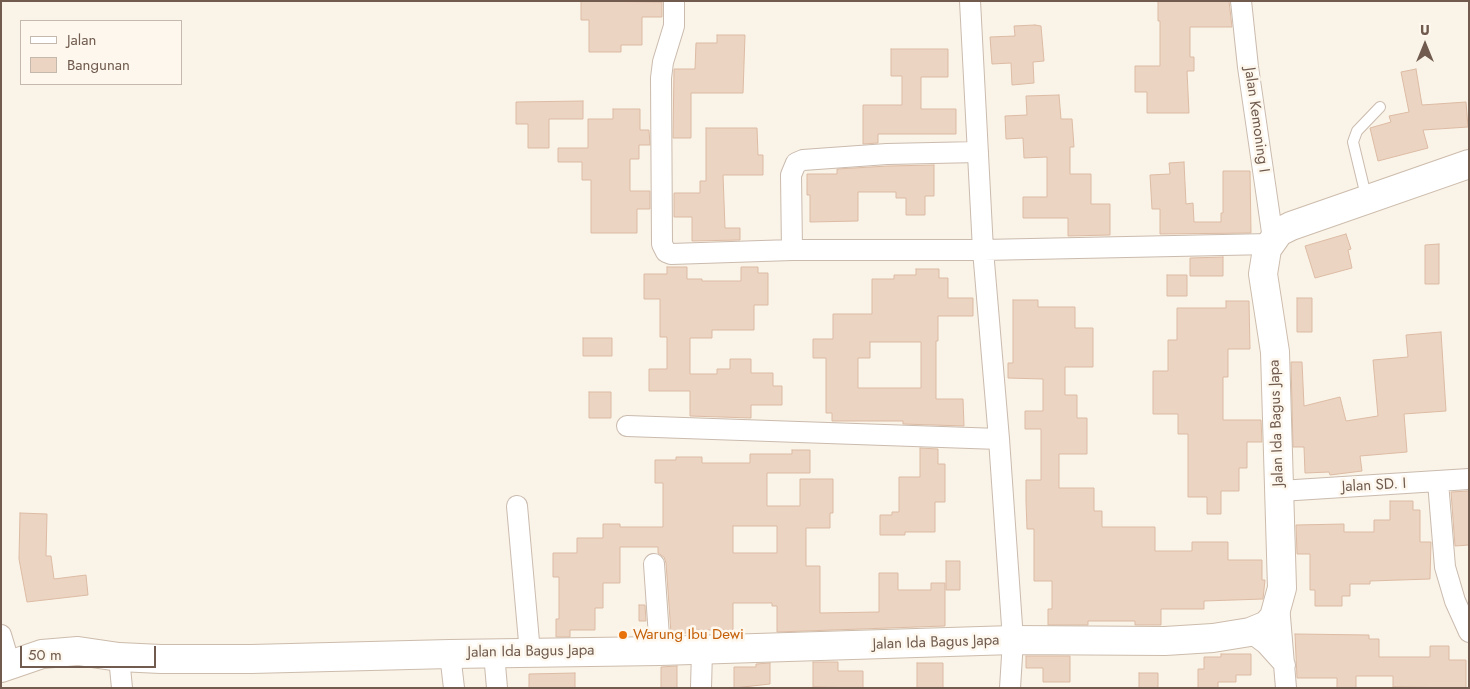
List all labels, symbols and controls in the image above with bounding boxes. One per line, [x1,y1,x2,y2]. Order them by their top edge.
legend [20,20,182,85]
north arrow [1400,20,1450,70]
text: U [1420,20,1430,40]
text: Jalan [67,29,96,51]
text: Bangunan [67,54,130,76]
street label: Jalan Kemoning I [1240,66,1272,174]
street label: Jalan Ida Bagus Japa [1266,359,1288,487]
street label: Jalan SD. I [1341,475,1407,497]
place label: Warung Ibu Dewi [633,626,744,644]
marker: Warung Ibu Dewi [617,629,629,641]
street label: Jalan Ida Bagus Japa [872,632,1000,654]
scale bar [22,636,159,668]
street label: Jalan Ida Bagus Japa [467,642,595,662]
text: 50 m [28,644,62,666]

